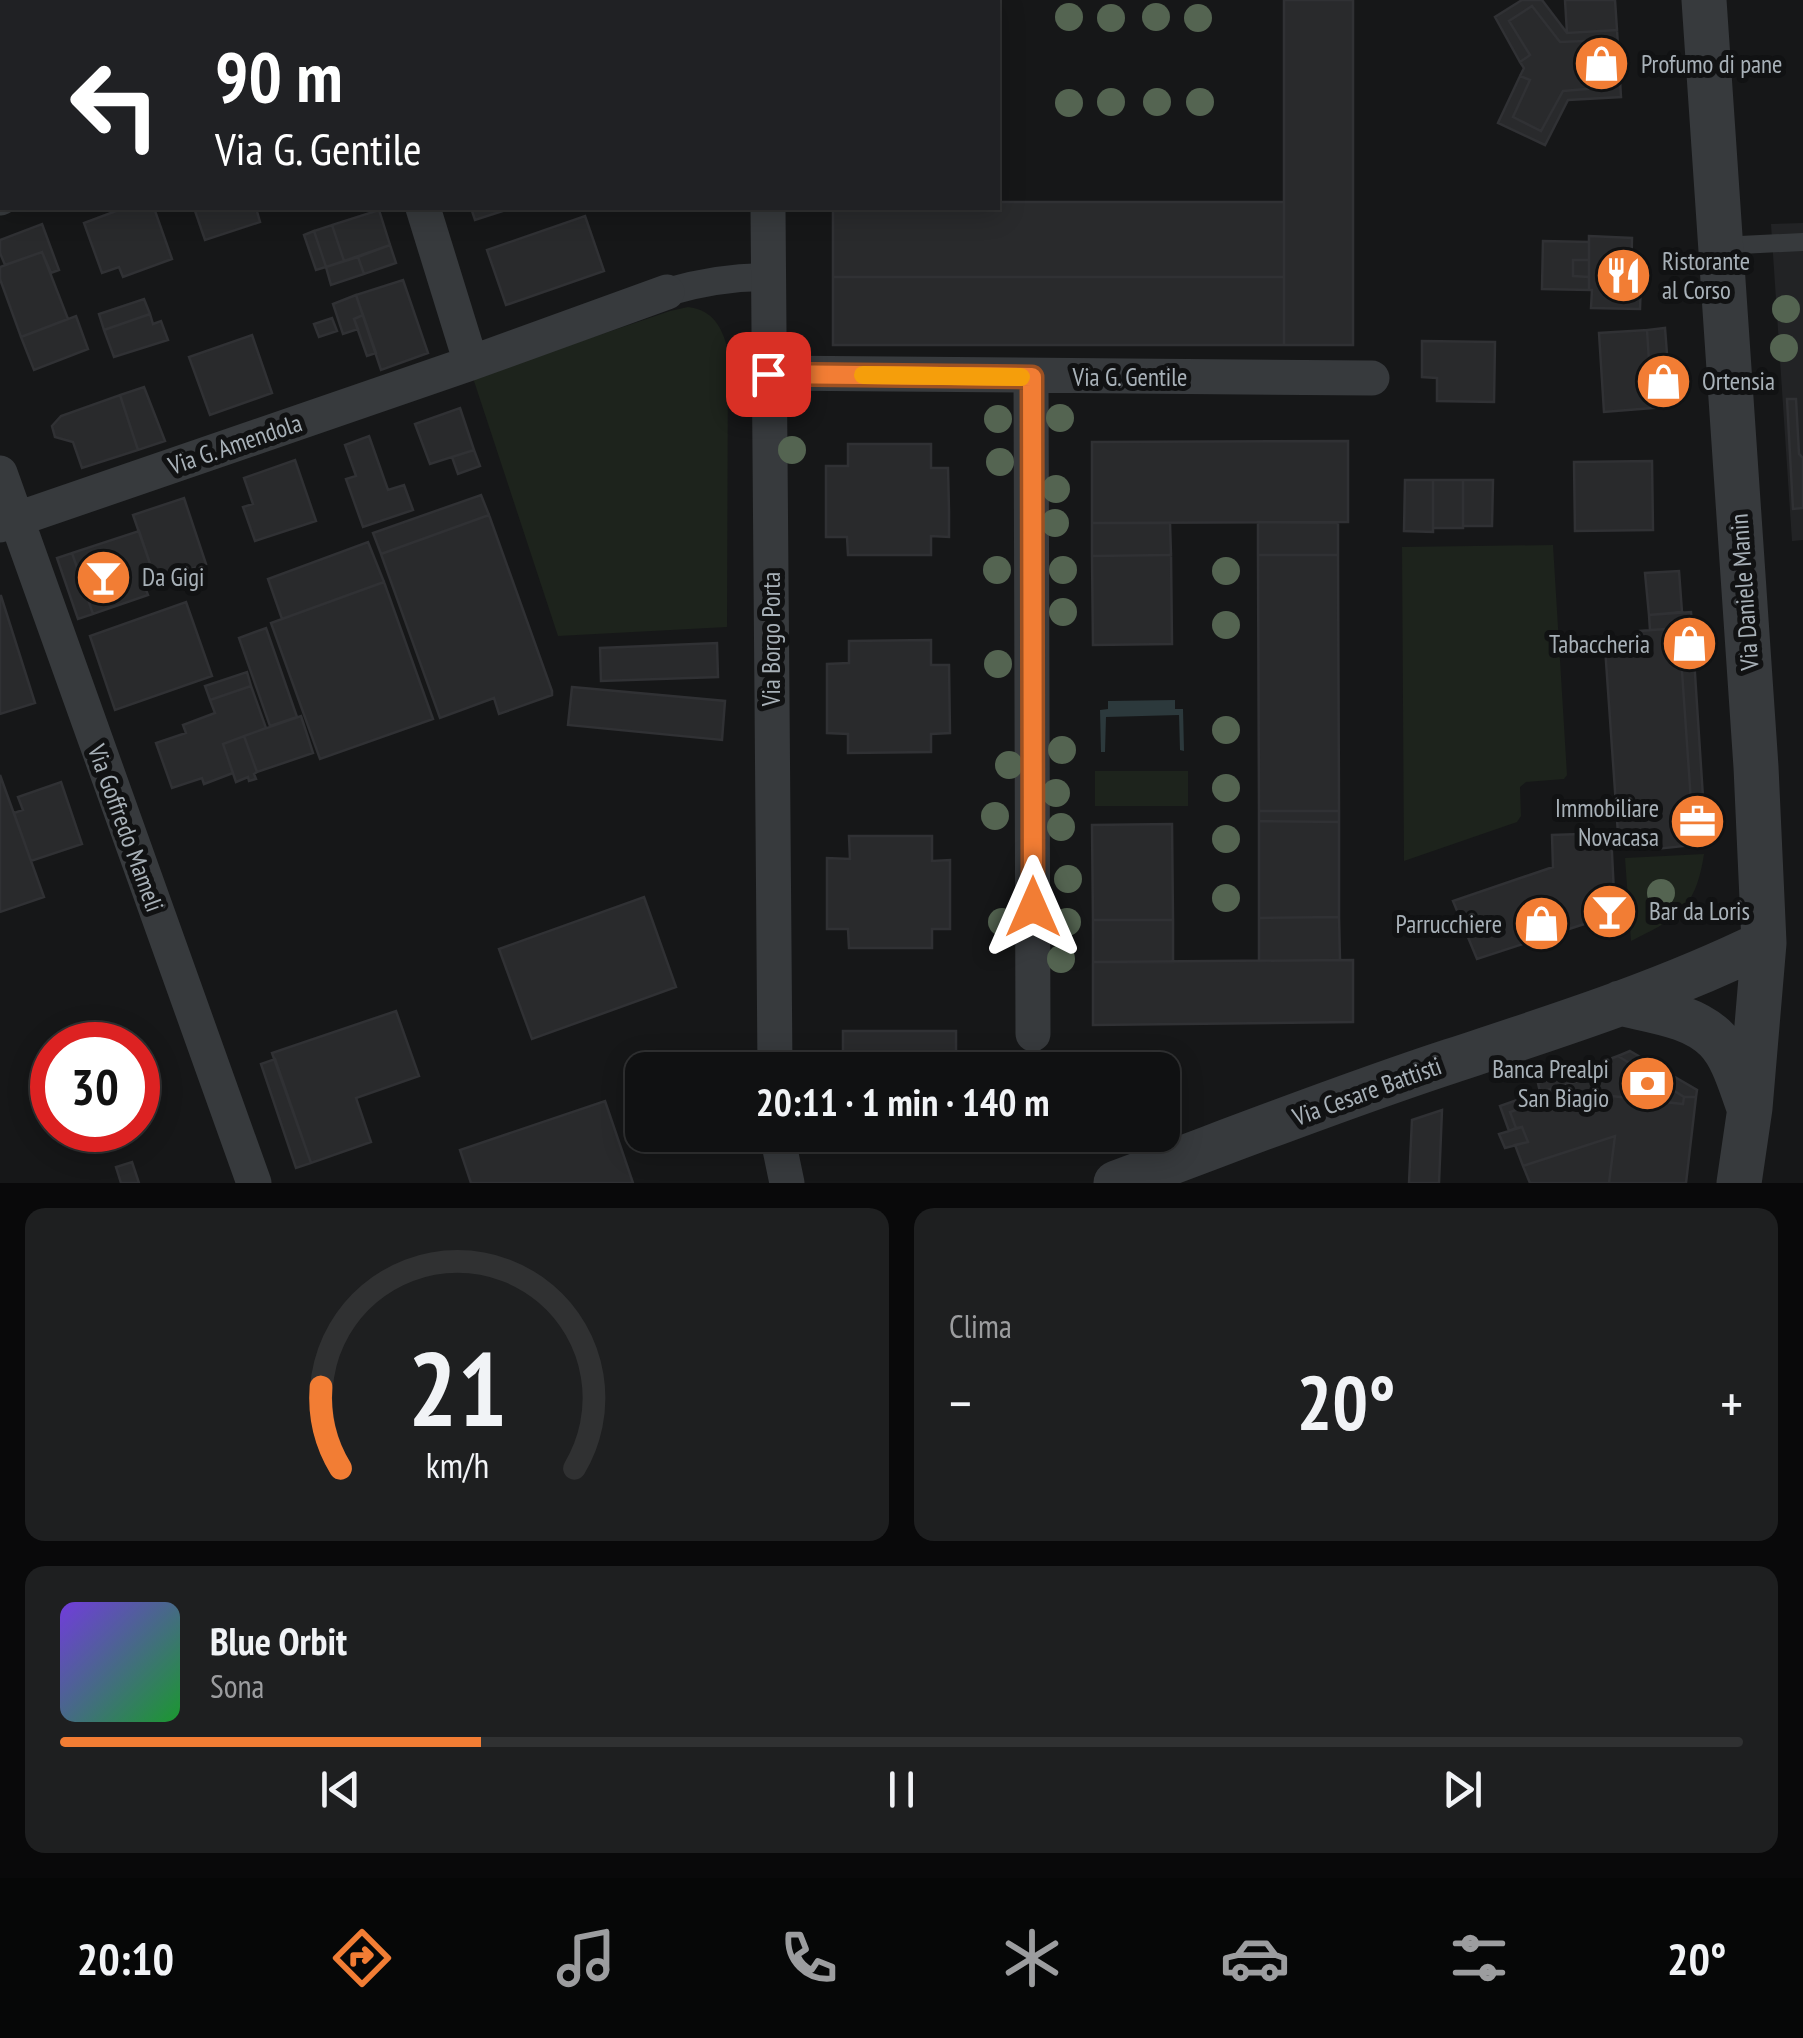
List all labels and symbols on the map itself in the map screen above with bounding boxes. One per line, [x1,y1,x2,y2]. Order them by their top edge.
shop icon: Profumo di pane [1572,34,1632,94]
place label: Profumo di pane [1641,48,1782,80]
restaurant icon: Ristorante al Corso [1593,245,1653,305]
place label: Ristorante al Corso [1662,245,1750,306]
pin [726,332,811,417]
shop icon: Ortensia [1633,351,1693,411]
street label: Via G. Gentile [1072,361,1187,393]
place label: Ortensia [1702,365,1775,397]
street label: Via G. Amendola [163,406,306,482]
street label: Via Daniele Manin [1723,513,1766,672]
bar icon: Da Gigi [73,547,133,607]
place label: Da Gigi [142,561,204,593]
street label: Via Borgo Porta [755,572,787,707]
shop icon: Tabaccheria [1659,614,1719,674]
place label: Tabaccheria [1549,628,1650,660]
street label: Via Goffredo Mameli [81,739,171,916]
place label: Immobiliare Novacasa [1555,792,1659,853]
office icon: Immobiliare Novacasa [1668,792,1728,852]
position arrow [981,855,1085,959]
bar icon: Bar da Loris [1580,881,1640,941]
shop icon: Parrucchiere [1511,894,1571,954]
place label: Bar da Loris [1649,895,1750,927]
place label: Parrucchiere [1396,908,1502,940]
speed limit sign: 30 [30,1022,160,1152]
street label: Via Cesare Battisti [1287,1049,1446,1133]
place label: Banca Prealpi San Biagio [1492,1053,1609,1114]
bank icon: Banca Prealpi San Biagio [1618,1053,1678,1113]

